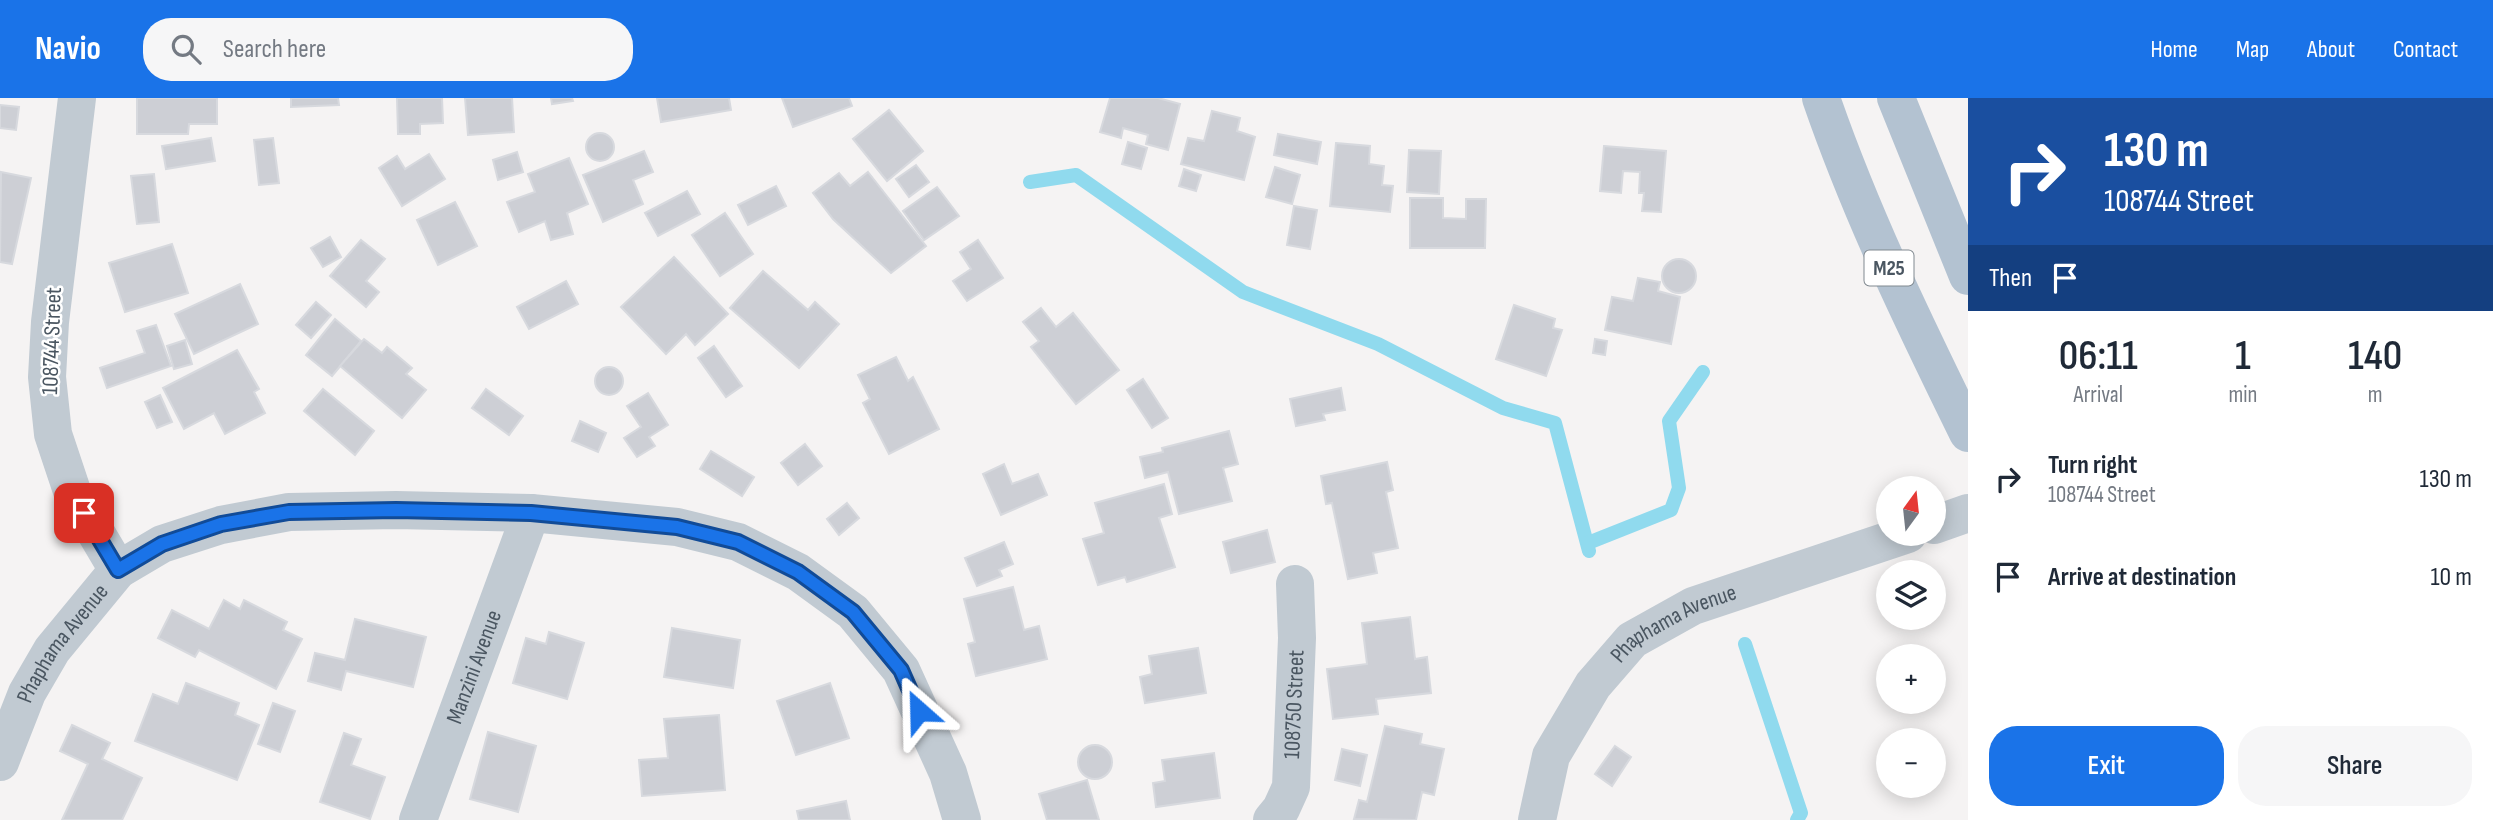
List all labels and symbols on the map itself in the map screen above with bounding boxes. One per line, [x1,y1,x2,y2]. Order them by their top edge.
road number: M25 [1864,250,1913,286]
street label: 108744 Street [36,287,68,395]
north arrow [1876,476,1946,546]
pin [54,483,114,543]
street label: Phaphama Avenue [11,578,115,707]
street label: Phaphama Avenue [1605,579,1740,669]
street label: Manzini Avenue [441,606,508,728]
street label: 108750 Street [1278,649,1311,760]
position arrow [882,674,956,748]

